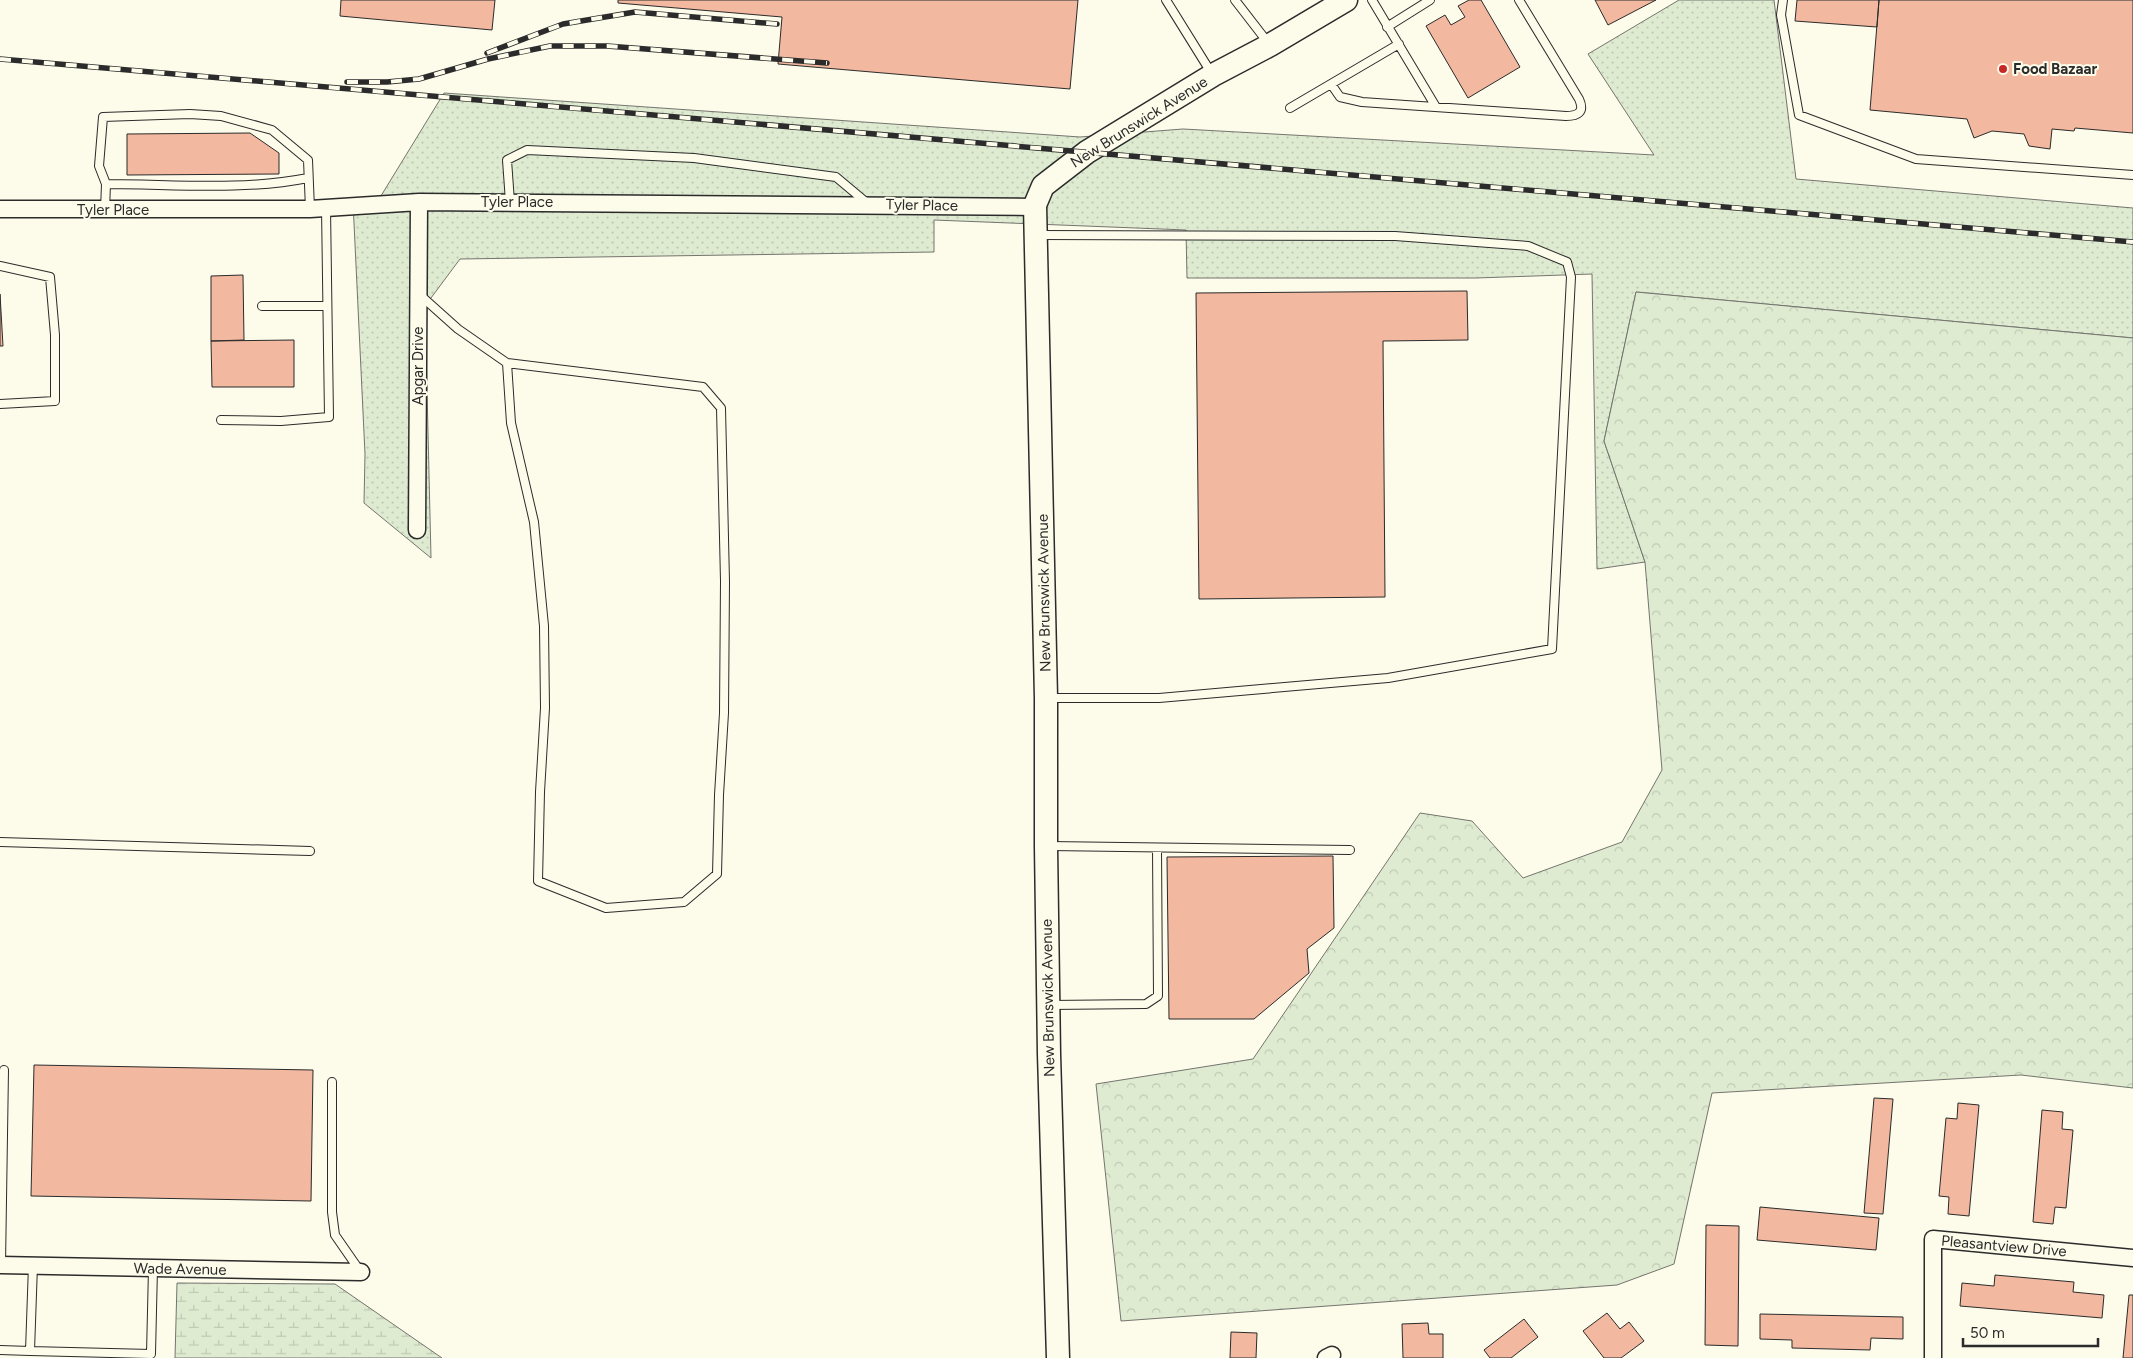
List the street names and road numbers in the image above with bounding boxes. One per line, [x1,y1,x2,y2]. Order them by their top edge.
street label: New Brunswick Avenue [1067,72,1211,172]
street label: Tyler Place [481,193,553,211]
street label: Tyler Place [886,195,958,215]
street label: Tyler Place [77,201,149,219]
street label: Apgar Drive [409,327,427,405]
street label: New Brunswick Avenue [1034,514,1054,672]
street label: New Brunswick Avenue [1038,919,1058,1077]
street label: Pleasantview Drive [1940,1232,2068,1260]
street label: Wade Avenue [133,1259,227,1279]

